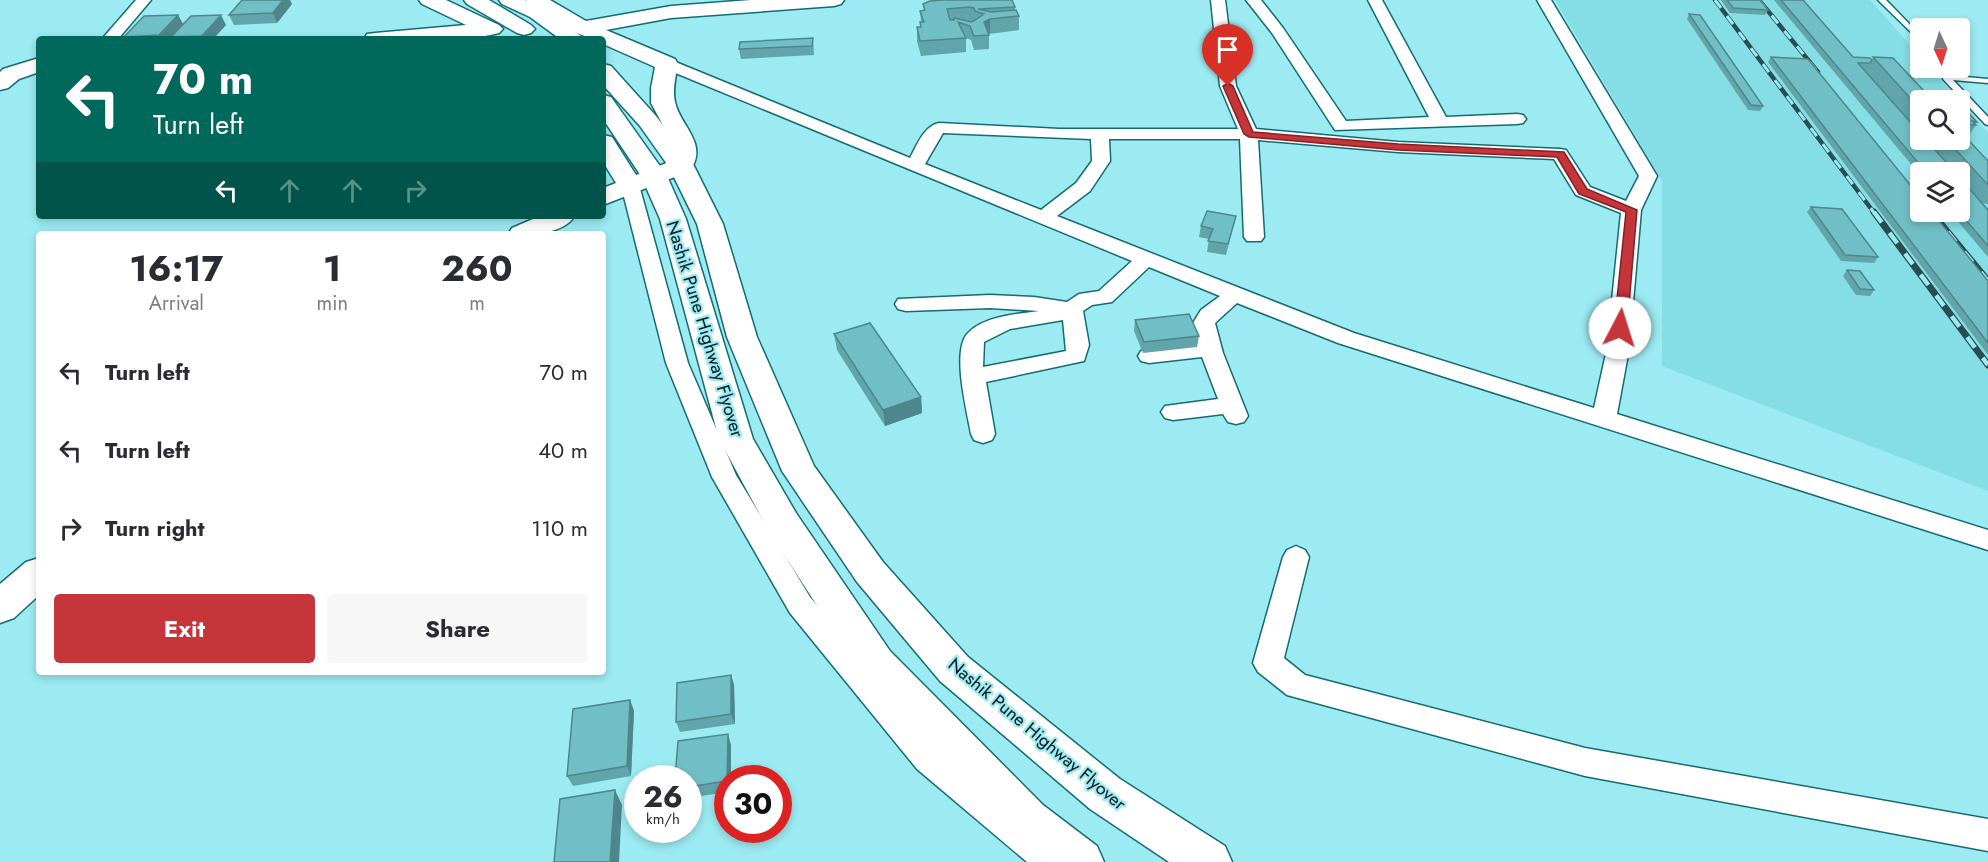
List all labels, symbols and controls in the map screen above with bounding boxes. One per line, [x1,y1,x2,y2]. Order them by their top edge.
north arrow [1910,18,1970,78]
map controls [1910,18,1970,222]
pin [1202,24,1253,86]
icon: arrive [1211,33,1244,66]
text: 70 m [153,49,253,110]
icon: left [54,60,132,138]
button: search [1910,90,1970,150]
text: Turn left [153,105,243,144]
button: layers [1910,162,1970,222]
icon: left [210,174,243,207]
icon: ahead [273,174,306,207]
icon: ahead [336,174,369,207]
icon: right [399,174,432,207]
street label: Nashik Pune Highway Flyover [660,218,751,441]
text: 16:17 [129,242,223,294]
text: 1 [323,242,341,294]
text: 260 [441,242,513,294]
text: Arrival [149,289,204,318]
text: min [317,289,348,318]
text: m [469,289,485,318]
position arrow [1588,296,1652,360]
icon: left [54,356,87,389]
text: Turn left [105,356,190,388]
text: 70 m [539,356,588,388]
icon: left [54,434,87,467]
text: Turn left [105,434,190,466]
text: 40 m [538,434,588,466]
icon: right [54,512,87,545]
text: Turn right [105,512,205,544]
text: 110 m [531,512,588,544]
button: Exit [54,594,315,663]
button: Share [327,594,588,663]
street label: Nashik Pune Highway Flyover [942,652,1132,817]
speed limit sign: 30 [714,765,792,843]
text: 26 [643,775,683,818]
text: km/h [646,808,680,830]

